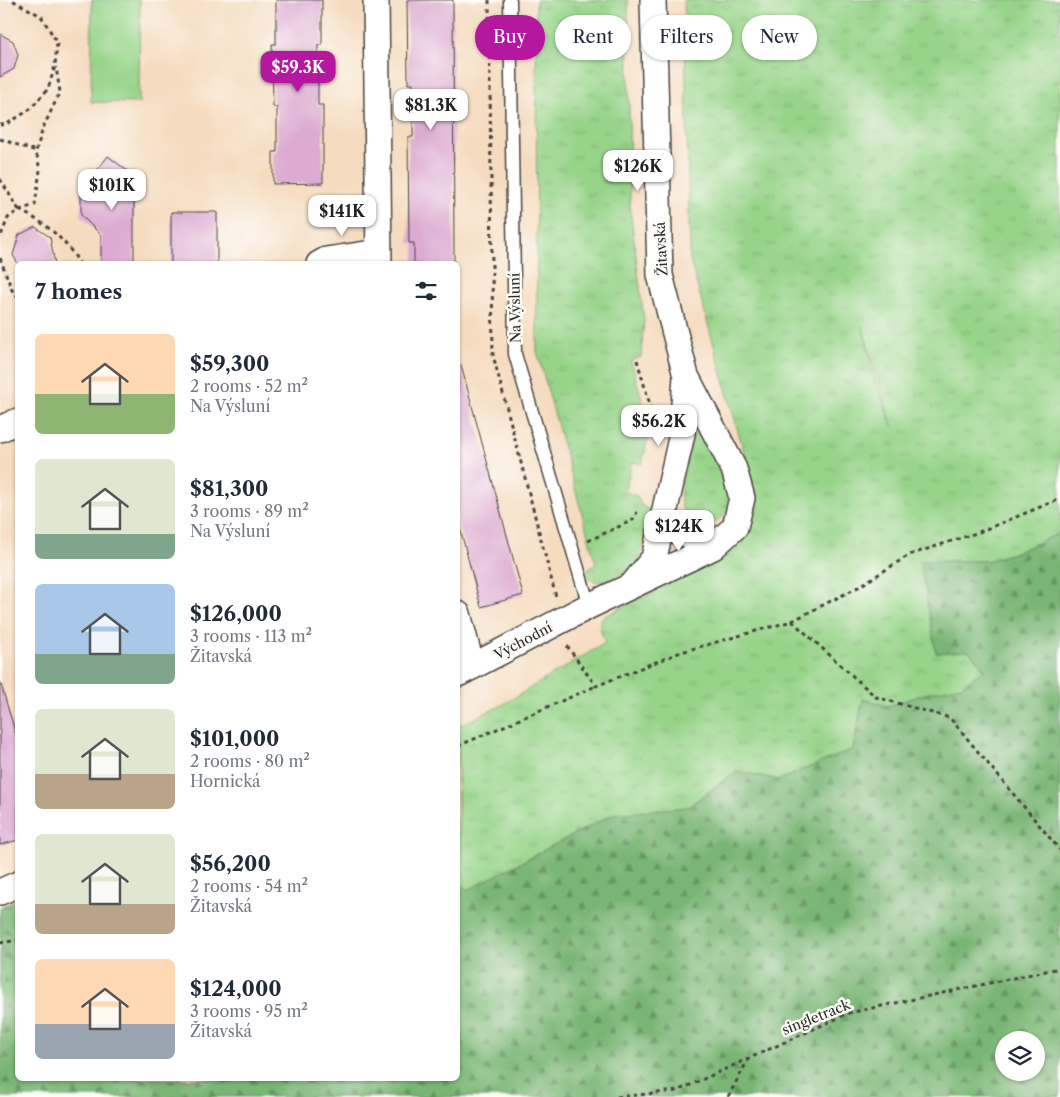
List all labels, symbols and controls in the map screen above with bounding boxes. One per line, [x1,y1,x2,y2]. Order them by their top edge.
chip: Buy [475,15,545,60]
chip: Rent [555,15,631,60]
chip: Filters [641,15,732,60]
chip: New [742,15,817,60]
pin: $59.3K [257,51,339,93]
text: $59.3K [272,57,324,77]
pin: $81.3K [390,88,472,131]
text: $81.3K [405,95,457,115]
pin: $126K [603,150,673,192]
text: $126K [614,156,662,176]
pin: $101K [77,168,147,211]
text: $101K [89,175,135,195]
pin: $141K [307,194,377,237]
text: $141K [319,201,365,221]
street label: Žitavská [650,221,671,277]
street label: Na Výsluní [505,273,525,343]
icon: filters [412,277,440,305]
text: 7 homes [35,279,122,304]
text: $59,300 [190,351,269,376]
icon: home [75,354,135,414]
text: 2 rooms · 52 m² [190,376,308,396]
text: Na Výsluní [190,396,270,416]
pin: $56.2K [618,404,700,447]
text: $56.2K [632,411,686,431]
text: $81,300 [190,476,269,501]
icon: home [75,479,135,539]
text: 3 rooms · 89 m² [190,501,309,521]
pin: $124K [644,510,714,552]
text: $124K [655,516,703,536]
text: Na Výsluní [190,521,270,541]
text: $126,000 [190,601,282,626]
icon: home [75,604,135,664]
street label: Východní [490,618,555,664]
text: 3 rooms · 113 m² [190,626,312,646]
text: Žitavská [190,646,252,666]
text: $101,000 [190,726,279,751]
icon: home [75,729,135,789]
text: 2 rooms · 80 m² [190,751,310,771]
text: Hornická [190,771,261,791]
text: $56,200 [190,851,271,876]
icon: home [75,854,135,914]
text: 2 rooms · 54 m² [190,876,308,896]
text: Žitavská [190,896,252,916]
text: $124,000 [190,976,282,1001]
icon: home [75,979,135,1039]
street label: singletrack [779,995,854,1039]
text: 3 rooms · 95 m² [190,1001,308,1021]
text: Žitavská [190,1021,252,1041]
map controls [995,1031,1045,1081]
button: layers [995,1031,1045,1081]

